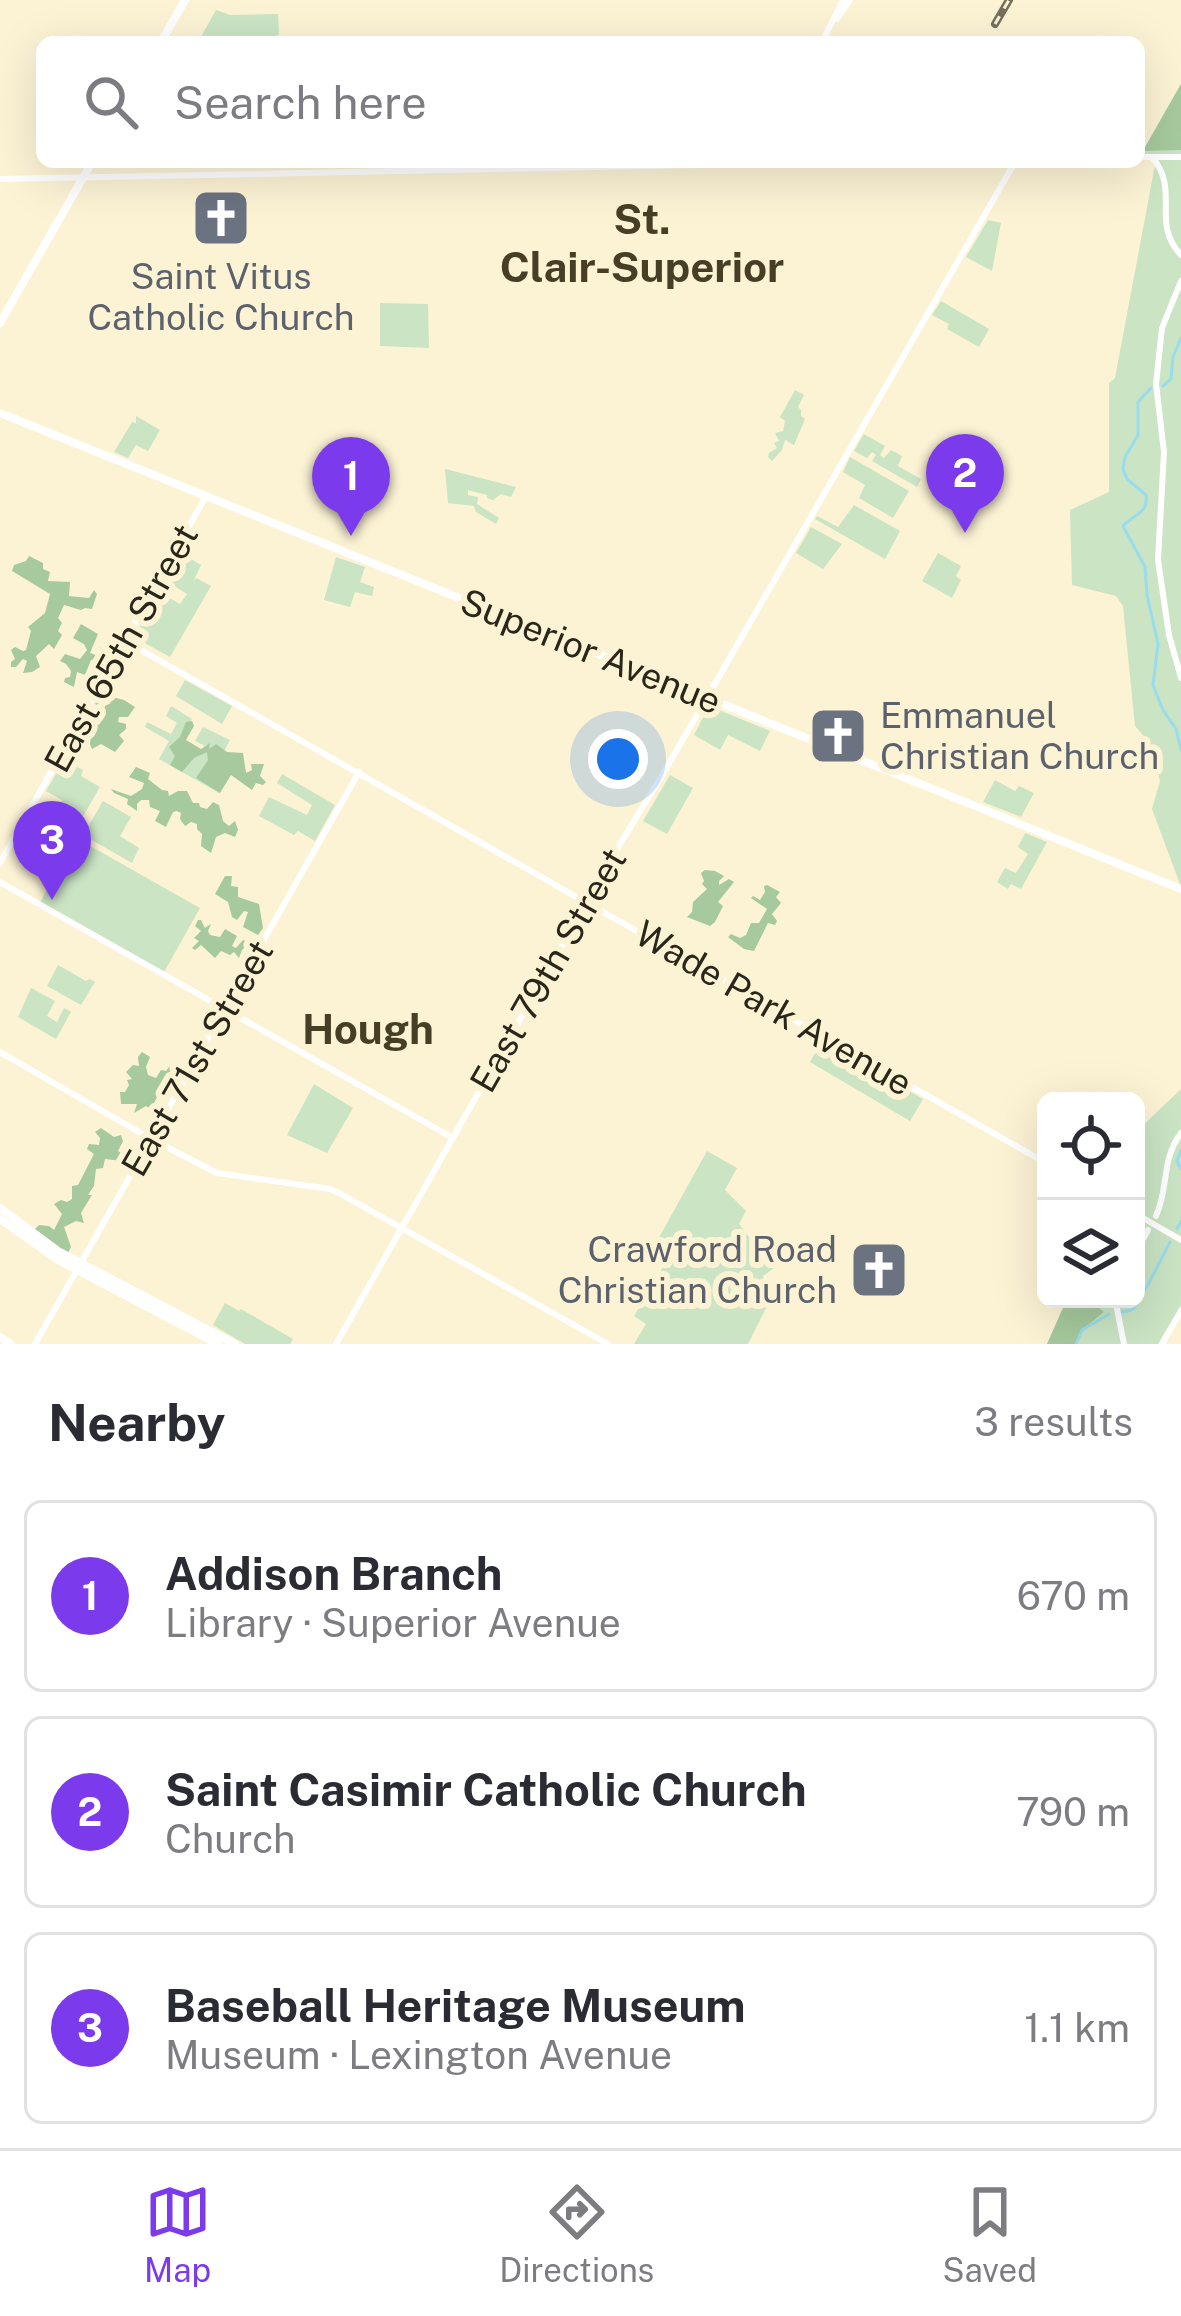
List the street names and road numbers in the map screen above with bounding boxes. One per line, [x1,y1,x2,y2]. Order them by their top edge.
street label: East 65th Street [36,517,206,779]
street label: Superior Avenue [455,580,727,722]
street label: East 79th Street [461,841,635,1099]
street label: Wade Park Avenue [628,912,920,1104]
street label: East 71st Street [113,933,281,1183]

